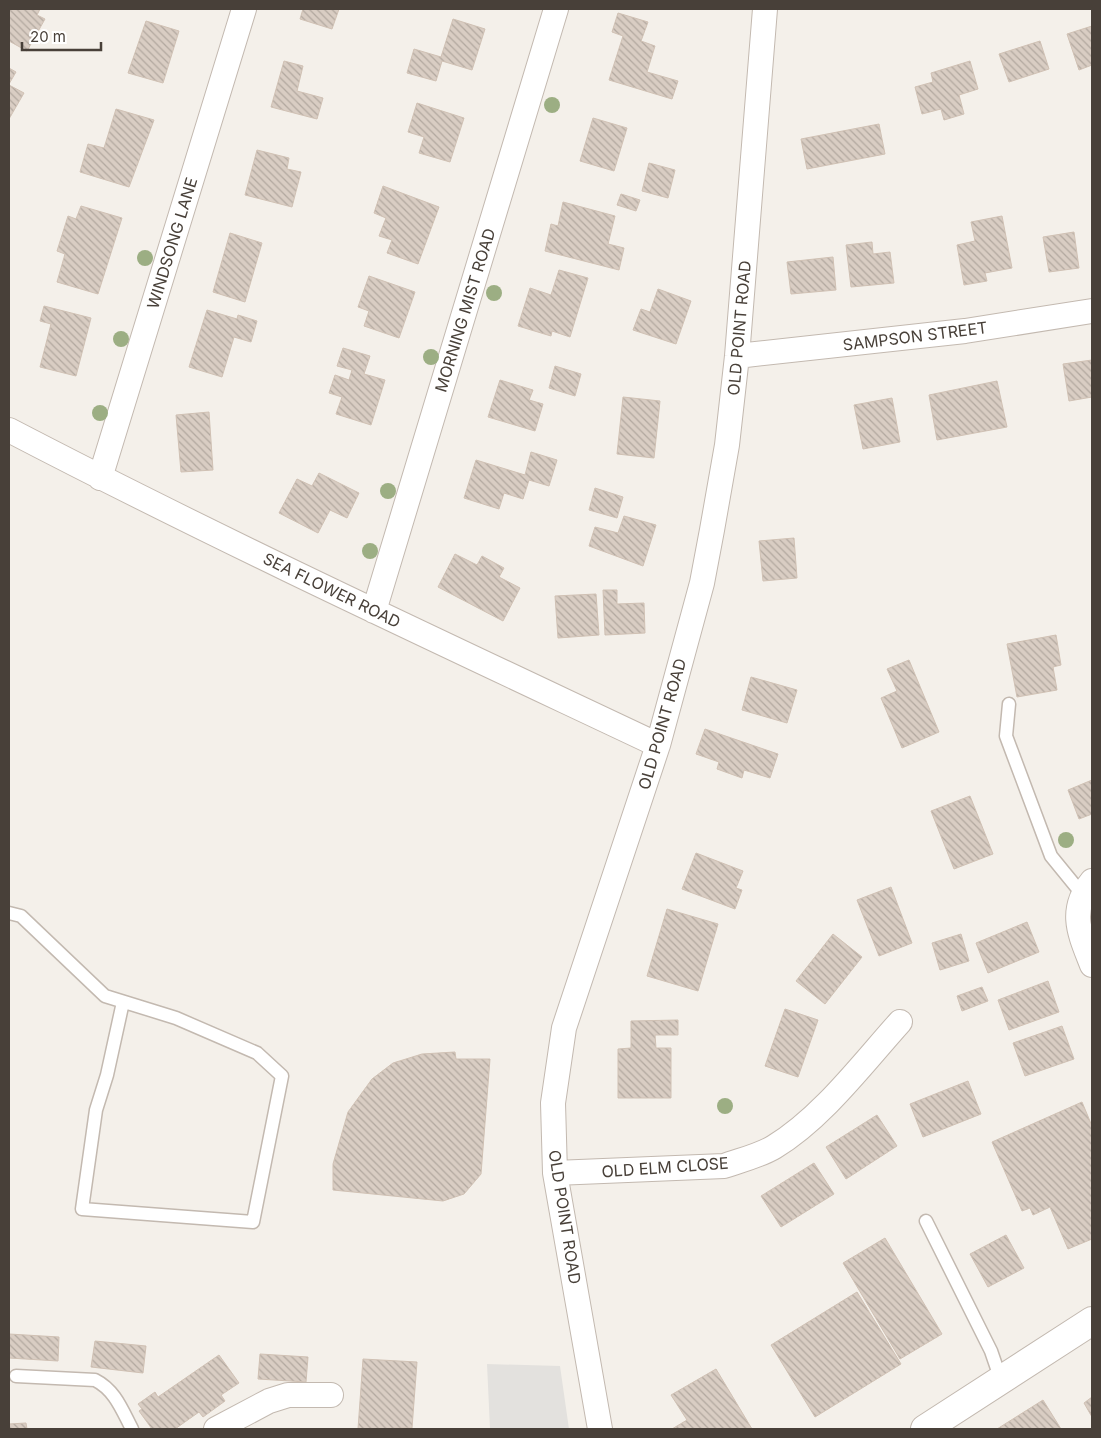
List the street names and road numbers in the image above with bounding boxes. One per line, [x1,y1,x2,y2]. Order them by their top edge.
street label: WINDSONG LANE [142,175,202,311]
street label: MORNING MIST ROAD [431,226,499,394]
street label: OLD POINT ROAD [723,260,755,396]
street label: SAMPSON STREET [842,317,988,355]
street label: SEA FLOWER ROAD [260,548,404,632]
street label: OLD POINT ROAD [634,656,690,792]
street label: OLD POINT ROAD [545,1149,585,1285]
street label: OLD ELM CLOSE [601,1153,729,1181]

